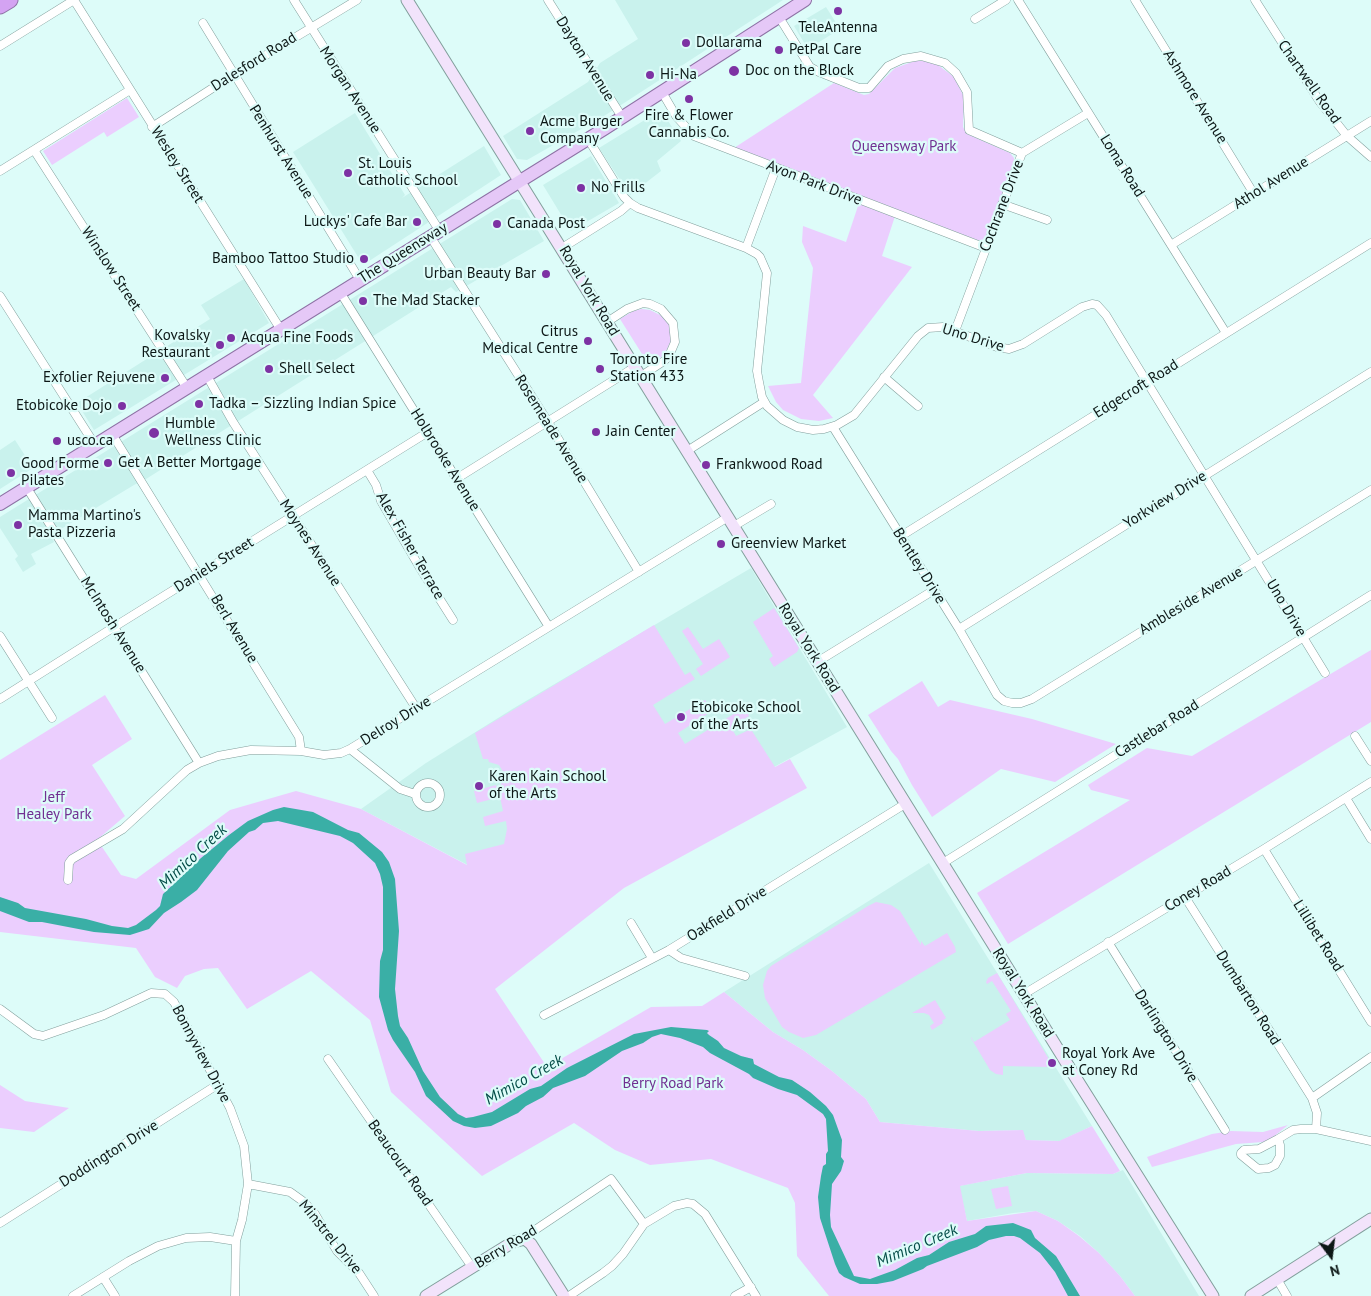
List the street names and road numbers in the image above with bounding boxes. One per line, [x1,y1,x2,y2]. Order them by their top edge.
street label: Dayton Avenue [552,13,618,105]
street label: Dalesford Road [208,29,300,95]
street label: Chartwell Road [1274,37,1344,127]
street label: Morgan Avenue [315,43,385,137]
street label: Ashmore Avenue [1159,47,1231,147]
street label: Penhurst Avenue [245,102,317,202]
street label: Wesley Street [146,123,208,207]
street label: Loma Road [1096,131,1148,201]
street label: Athol Avenue [1230,153,1312,213]
street label: Avon Park Drive [764,157,864,209]
street label: Cochrane Drive [976,157,1028,255]
street label: The Queensway [355,218,451,288]
street label: Winslow Street [77,224,145,314]
street label: Royal York Road [555,243,623,339]
street label: Uno Drive [940,320,1006,356]
street label: Edgecroft Road [1090,356,1182,422]
street label: Rosemeade Avenue [511,372,591,486]
street label: Holbrooke Avenue [406,406,484,514]
street label: Yorkview Drive [1120,467,1210,533]
street label: Alex Fisher Terrace [372,489,448,603]
street label: Moynes Avenue [275,496,345,590]
street label: Bentley Drive [889,525,949,607]
street label: Daniels Street [171,533,257,597]
street label: Ambleside Avenue [1136,563,1246,639]
street label: McIntosh Avenue [76,574,150,676]
street label: Uno Drive [1262,576,1310,640]
street label: Berl Avenue [207,591,261,667]
street label: Royal York Road [774,600,844,696]
street label: Delroy Drive [358,692,434,750]
street label: Castlebar Road [1112,696,1202,762]
street label: Coney Road [1162,862,1234,916]
street label: Oakfield Drive [684,882,770,946]
street label: Lillibet Road [1289,897,1347,975]
street label: Royal York Road [988,945,1058,1041]
street label: Dumbarton Road [1212,947,1284,1049]
street label: Darlington Drive [1130,986,1202,1086]
street label: Bonnyview Drive [168,1002,234,1106]
street label: Doddington Drive [56,1116,162,1192]
street label: Beaucourt Road [364,1117,436,1209]
street label: Minstrel Drive [295,1196,365,1278]
street label: Berry Road [472,1221,540,1273]

